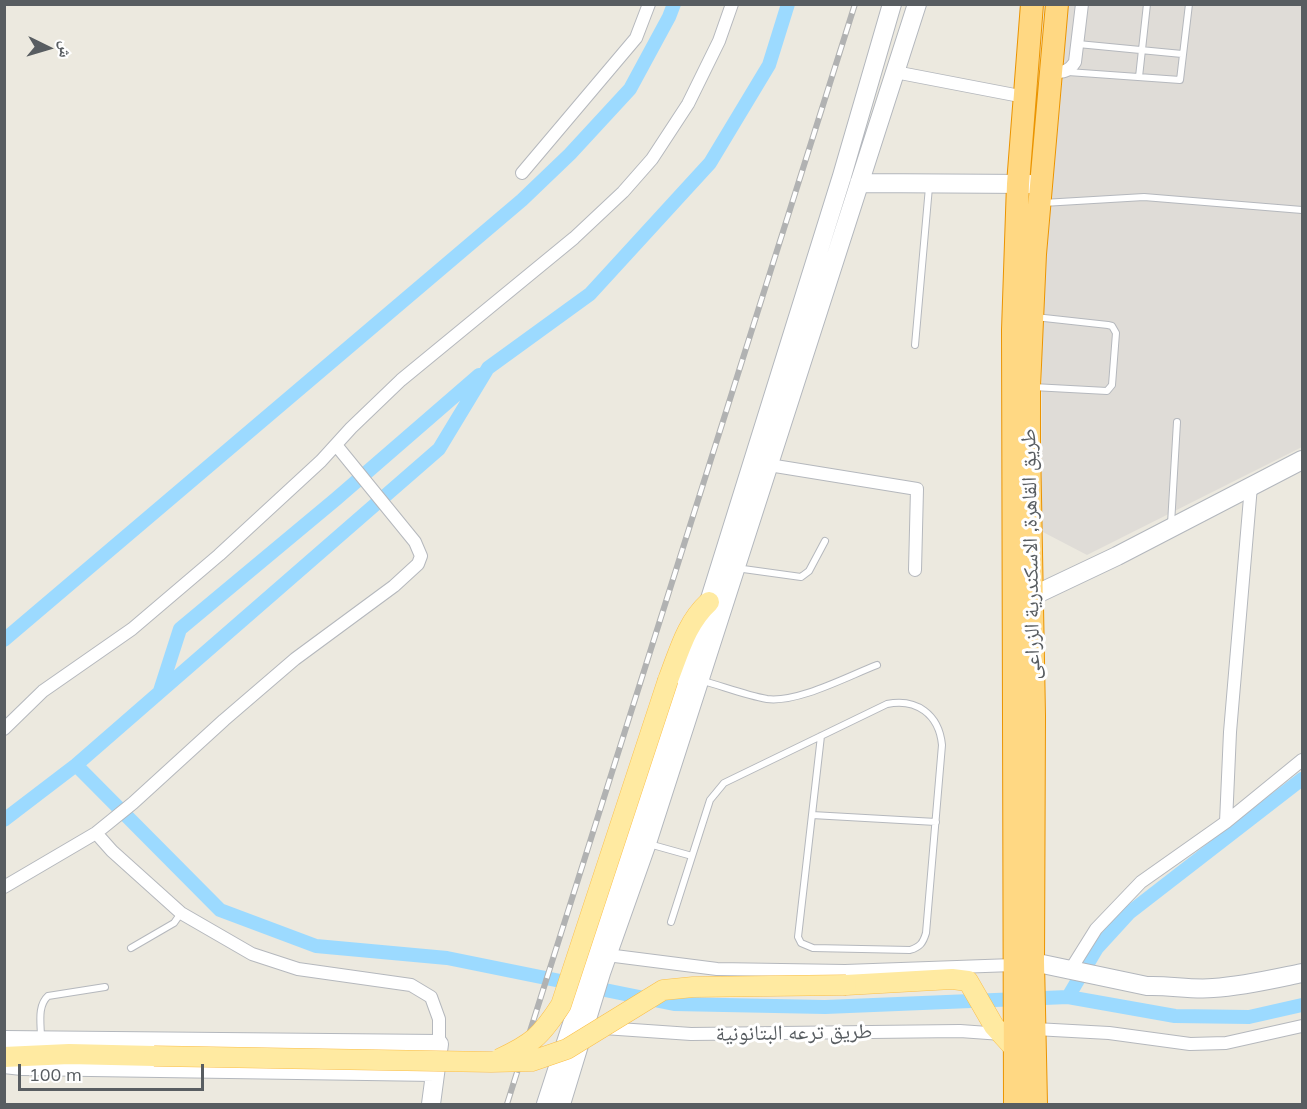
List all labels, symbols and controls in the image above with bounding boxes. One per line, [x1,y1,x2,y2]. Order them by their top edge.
north arrow [18,18,78,78]
text: ش [55,40,77,59]
street label: طريق القاهرة, الاسكندرية الزراعى [1016,428,1046,680]
street label: طريق ترعه البتانونية [715,1019,873,1047]
scale bar [21,1052,207,1090]
text: 100 m [29,1063,82,1086]

